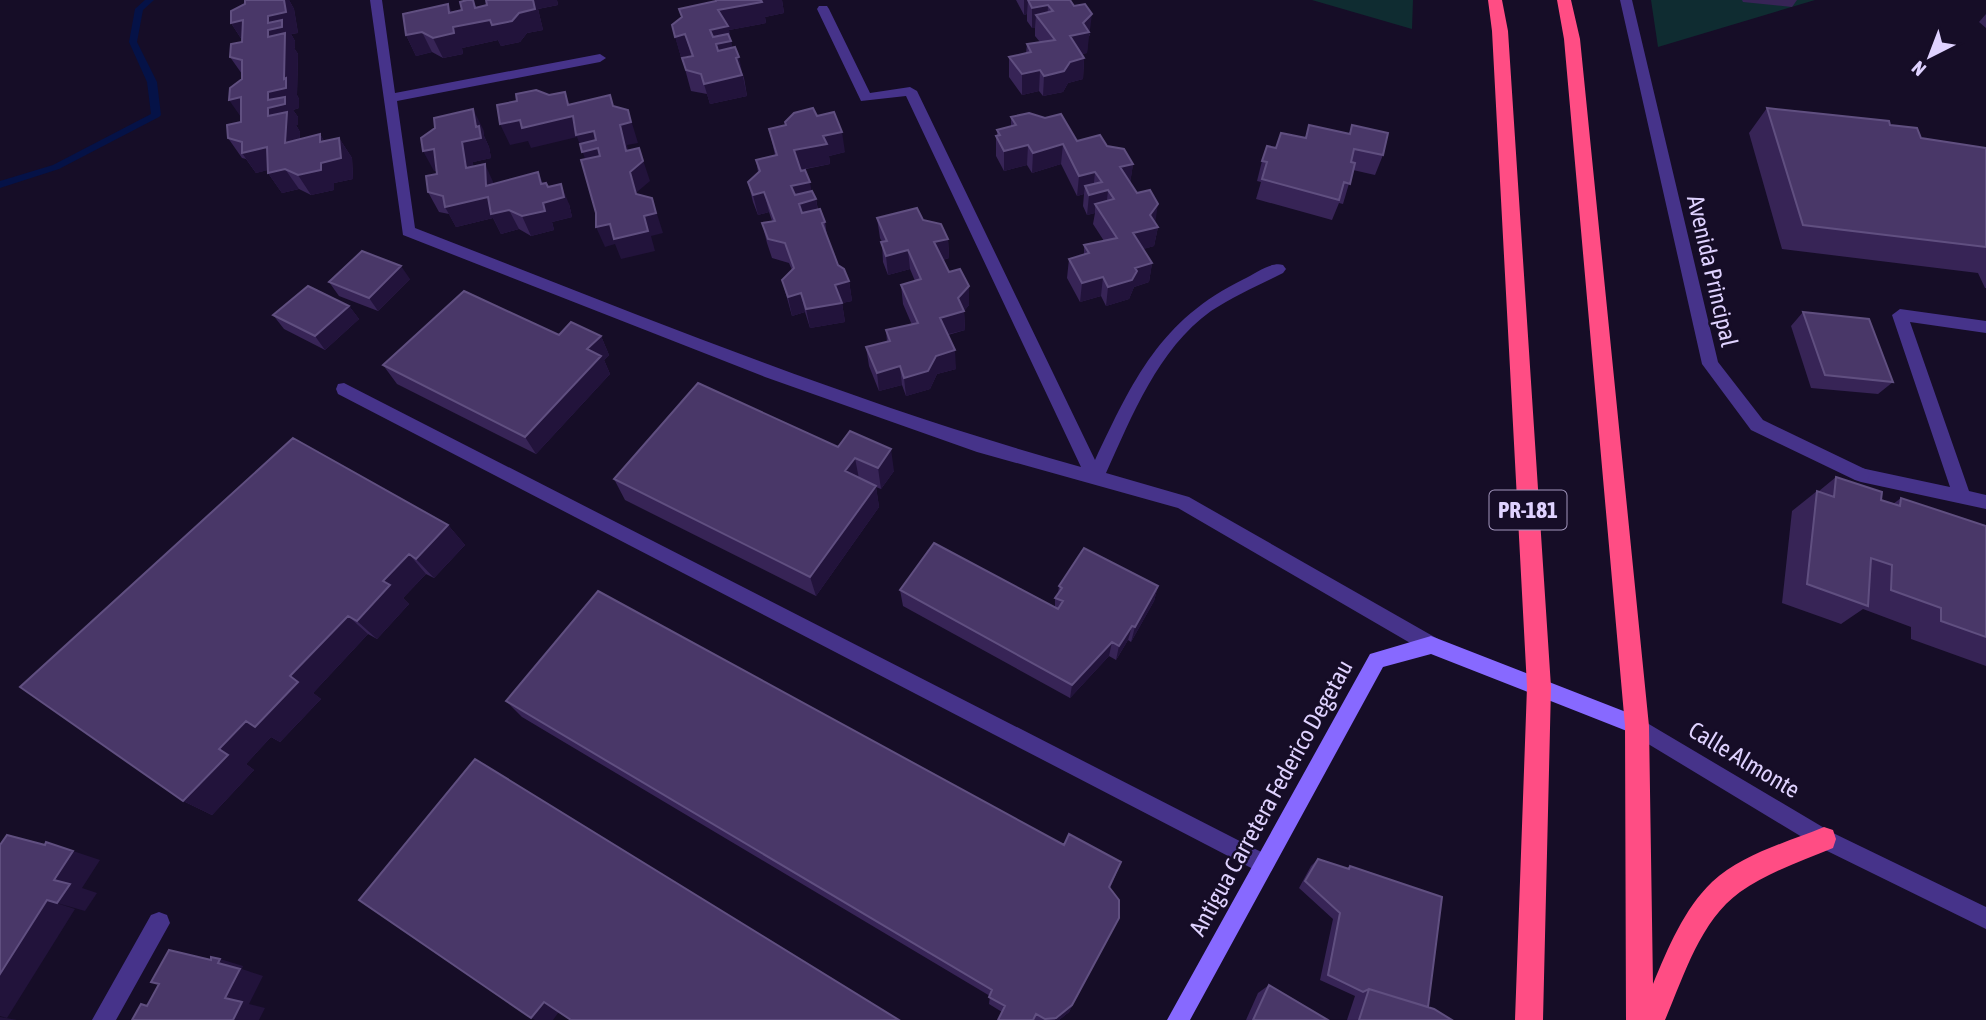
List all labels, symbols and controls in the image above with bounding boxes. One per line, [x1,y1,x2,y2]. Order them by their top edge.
north arrow [1895,21,1965,91]
text: N [1907,57,1930,81]
street label: Avenida Principal [1682,193,1743,350]
road number: PR-181 [1490,490,1566,530]
street label: Antigua Carretera Federico Degetau [1183,655,1358,940]
street label: Calle Almonte [1684,716,1805,803]

